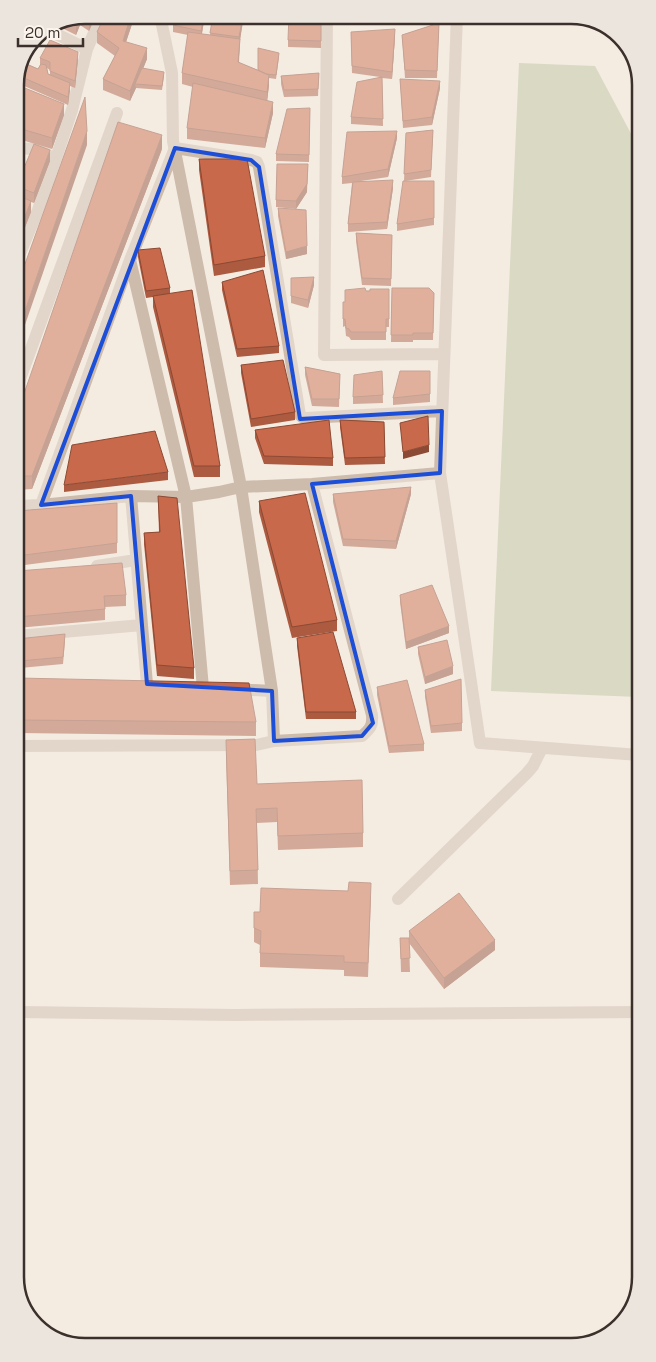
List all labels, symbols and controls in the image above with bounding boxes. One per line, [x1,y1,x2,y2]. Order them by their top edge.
scale bar [18,15,82,47]
text: 20 m [25,23,60,42]

